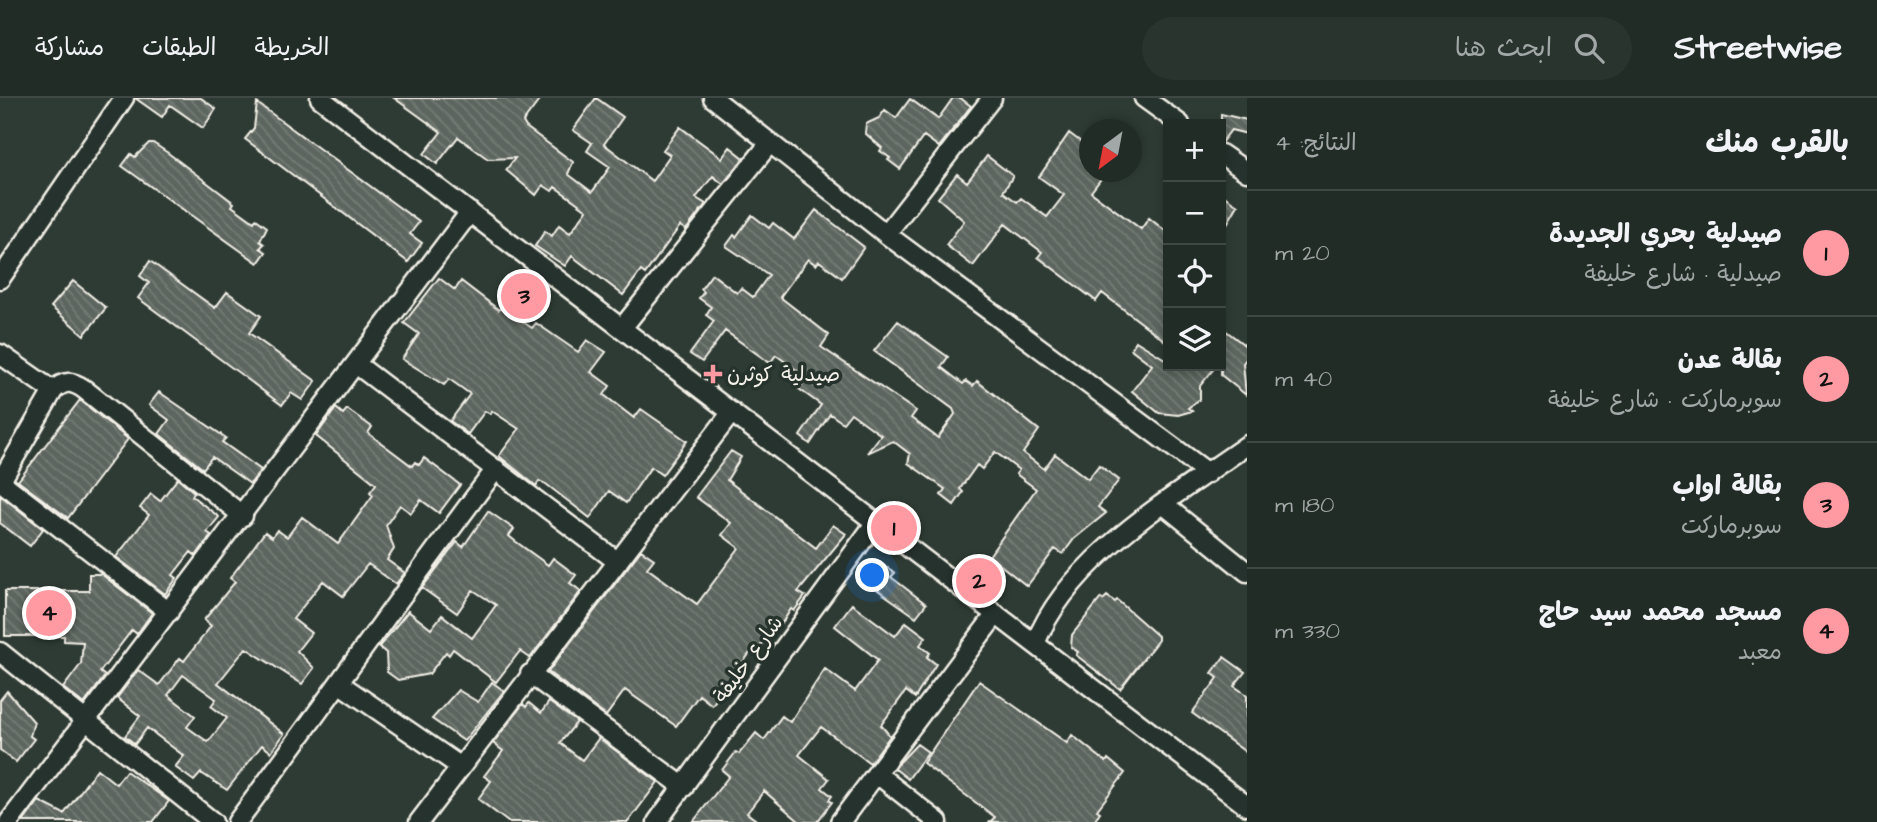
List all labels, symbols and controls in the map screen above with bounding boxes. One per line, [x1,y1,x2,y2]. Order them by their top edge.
search box [1142,17,1632,80]
text: Streetwise [1674,25,1842,71]
icon: search [1570,29,1608,67]
text: ابحث هنا [1455,30,1552,66]
text: مشاركة [35,31,104,65]
text: الطبقات [142,31,217,65]
text: الخريطة [255,31,329,65]
north arrow [1079,119,1142,182]
map controls [1163,119,1226,371]
button: + [1163,119,1226,182]
text: بالقرب منك [1705,122,1849,164]
text: النتائج: 4 [1275,127,1357,159]
button: − [1163,182,1226,245]
text: صيدلية بحري الجديدة [1549,216,1782,252]
text: 20 m [1275,237,1330,269]
text: 1 [1825,237,1827,269]
button: locate [1163,245,1226,308]
text: صيدلية · شارع خليفة [1585,258,1782,290]
pin: 3 [501,270,547,322]
button: layers [1163,308,1226,371]
text: بقالة عدن [1678,342,1782,378]
place label: صيدلية كوثرن [727,360,840,389]
text: 40 m [1275,363,1332,395]
text: 2 [1819,363,1833,395]
marker: صيدلية كوثرن [705,366,721,382]
text: سوبرماركت · شارع خليفة [1548,384,1782,416]
text: بقالة اواب [1673,468,1782,504]
text: 180 m [1275,489,1335,521]
text: 3 [1820,489,1832,521]
pin: 1 [871,502,917,554]
text: سوبرماركت [1681,510,1782,542]
pin: 2 [956,555,1002,607]
your location [855,558,889,592]
pin: 4 [26,587,72,639]
text: مسجد محمد سيد حاج [1539,594,1782,630]
street label: شارع خليفة [707,610,790,709]
text: 330 m [1275,615,1340,647]
text: 4 [1818,615,1834,647]
text: معبد [1738,636,1782,668]

